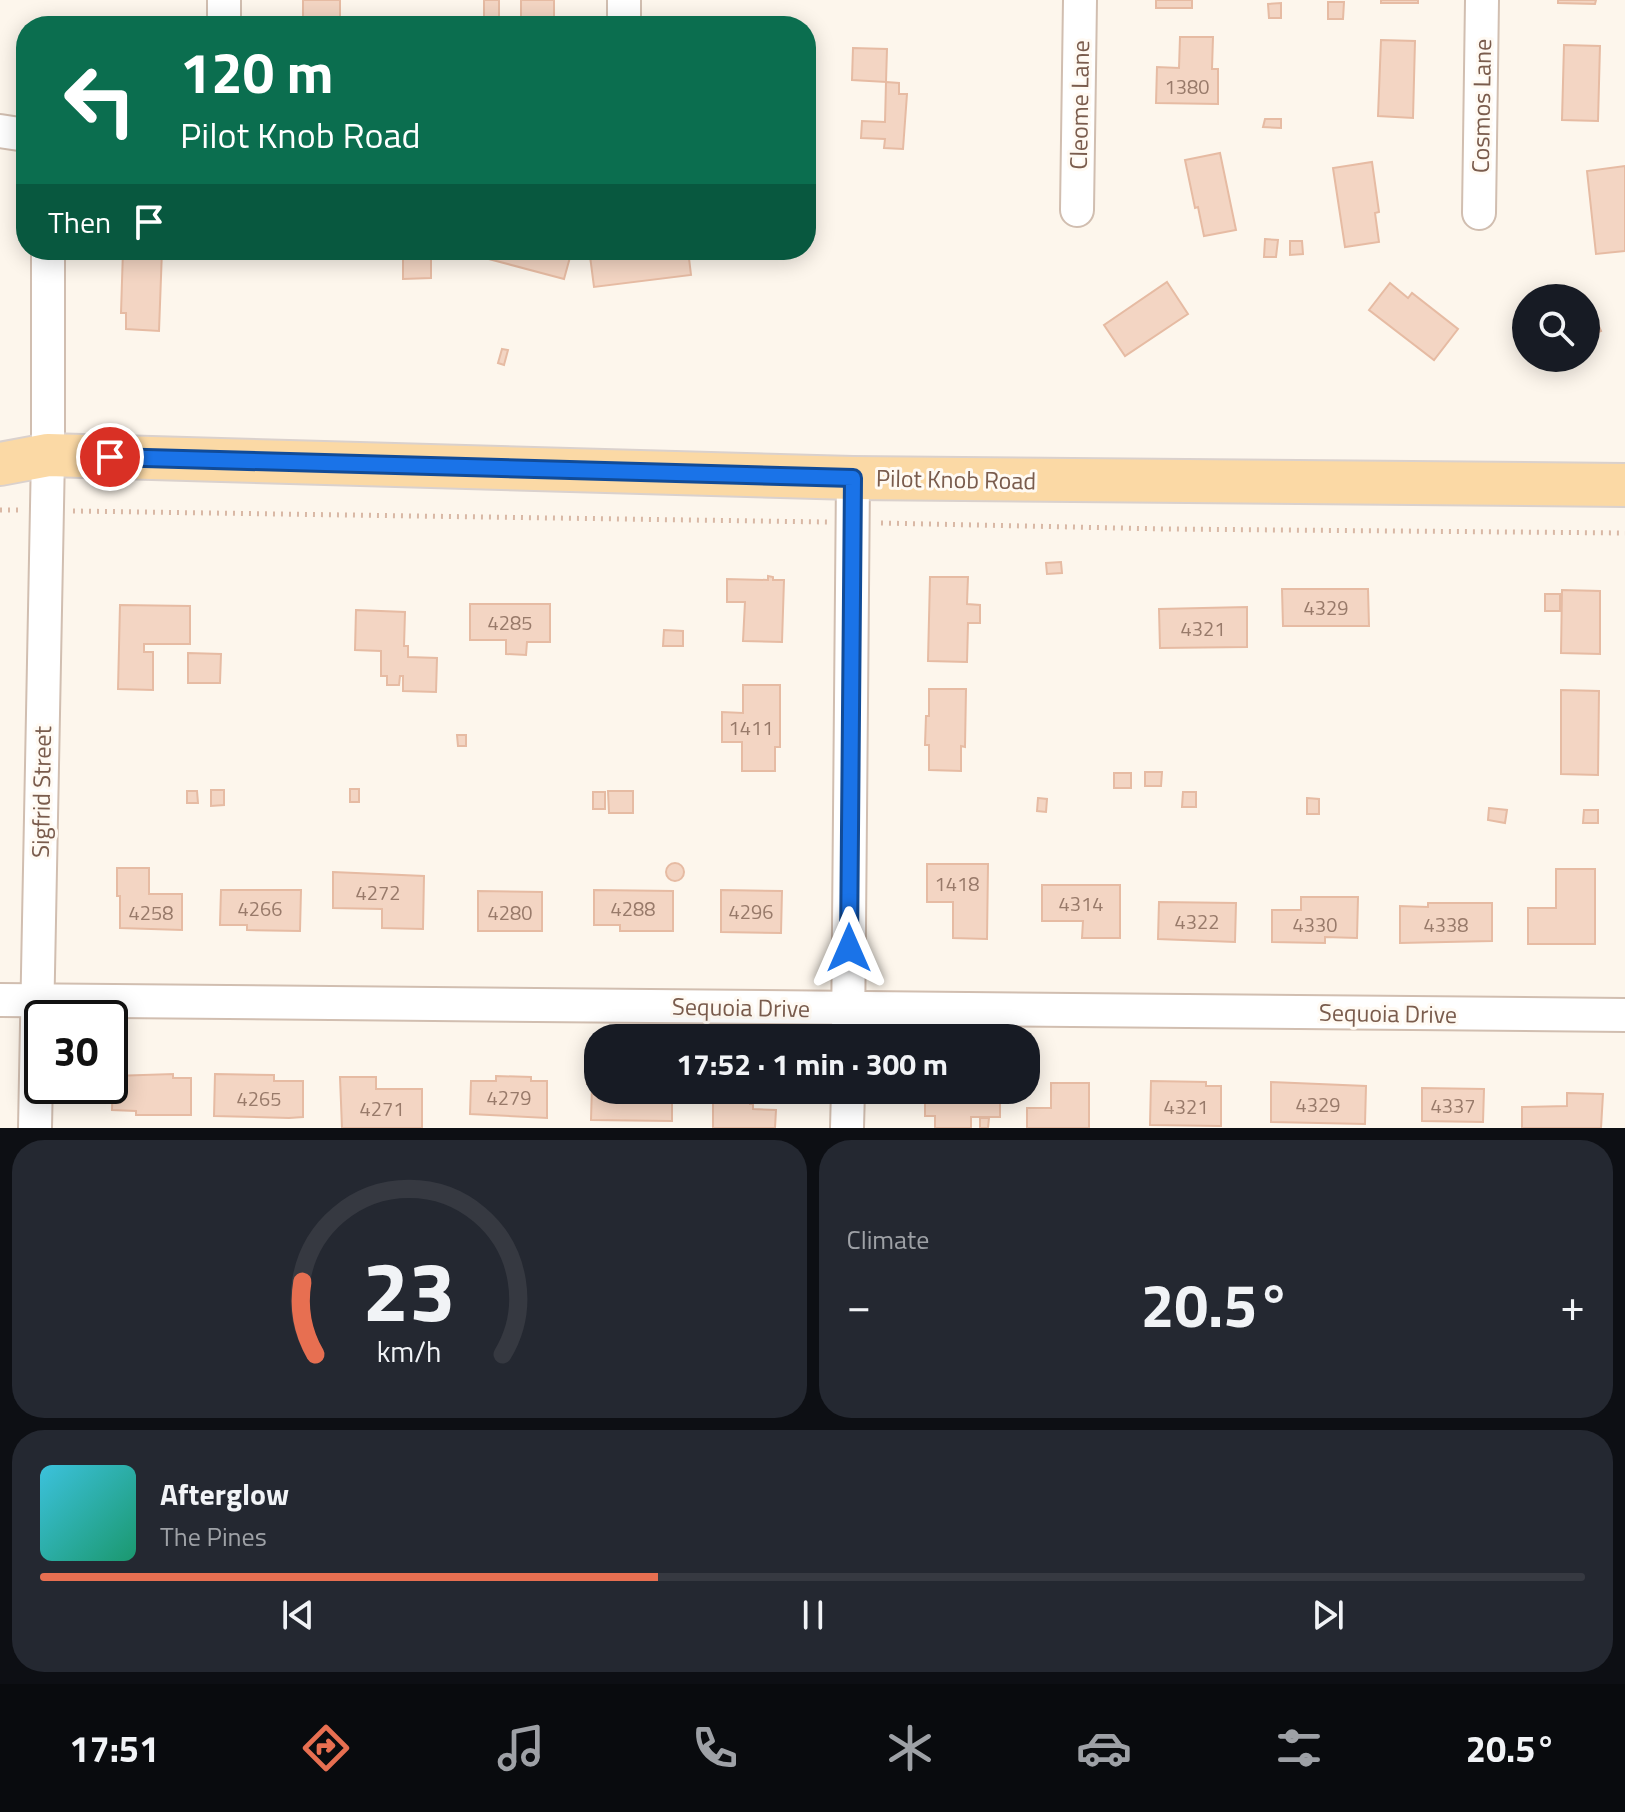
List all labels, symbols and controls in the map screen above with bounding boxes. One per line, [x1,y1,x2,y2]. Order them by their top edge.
text: 120 m [180,30,333,115]
street label: Cosmos Lane [1462,39,1500,173]
street label: Cleome Lane [1060,40,1098,170]
icon: left [48,48,152,152]
house number: 1380 [1165,71,1209,102]
text: Pilot Knob Road [180,107,420,162]
text: Then [48,199,111,245]
icon: arrive [127,200,171,244]
map controls [1512,284,1600,372]
button: search [1512,284,1600,372]
pin [76,423,144,491]
icon: arrive [88,435,132,479]
street label: Pilot Knob Road [876,460,1036,498]
house number: 4329 [1304,592,1348,623]
house number: 4285 [488,607,532,638]
house number: 4321 [1181,613,1225,644]
house number: 1411 [729,712,773,743]
street label: Sigfrid Street [22,725,60,858]
house number: 1418 [935,868,979,899]
house number: 4272 [356,877,400,908]
house number: 4314 [1059,888,1103,919]
house number: 4266 [238,893,282,924]
house number: 4288 [611,893,655,924]
house number: 4296 [729,896,773,927]
house number: 4258 [129,897,173,928]
house number: 4280 [488,897,532,928]
position arrow [807,906,891,990]
house number: 4322 [1175,906,1219,937]
house number: 4330 [1293,909,1337,940]
house number: 4338 [1424,909,1468,940]
street label: Sequoia Drive [672,988,810,1026]
street label: Sequoia Drive [1319,994,1457,1032]
speed limit sign: 30 [24,1000,128,1104]
text: 17:52 · 1 min · 300 m [676,1041,948,1087]
house number: 4279 [487,1082,531,1113]
house number: 4265 [237,1083,281,1114]
house number: 4329 [1296,1089,1340,1120]
house number: 4337 [1431,1090,1475,1121]
house number: 4321 [1164,1091,1208,1122]
house number: 4271 [360,1093,404,1124]
text: Climate [847,1220,929,1259]
text: 23 [363,1227,456,1353]
text: 20.5° [1141,1259,1291,1350]
text: − [847,1271,871,1338]
text: + [1560,1271,1585,1338]
text: km/h [377,1330,442,1373]
text: Afterglow [160,1471,289,1517]
text: The Pines [160,1517,267,1556]
icon: previous [276,1593,320,1637]
icon: pause [791,1593,835,1637]
icon: next [1306,1593,1350,1637]
icon: directions [298,1720,354,1776]
icon: music [493,1720,549,1776]
icon: phone [687,1720,743,1776]
icon: climate [882,1720,938,1776]
icon: car [1076,1720,1132,1776]
icon: filters [1271,1720,1327,1776]
text: 17:51 [69,1721,159,1776]
text: 20.5° [1466,1721,1556,1776]

